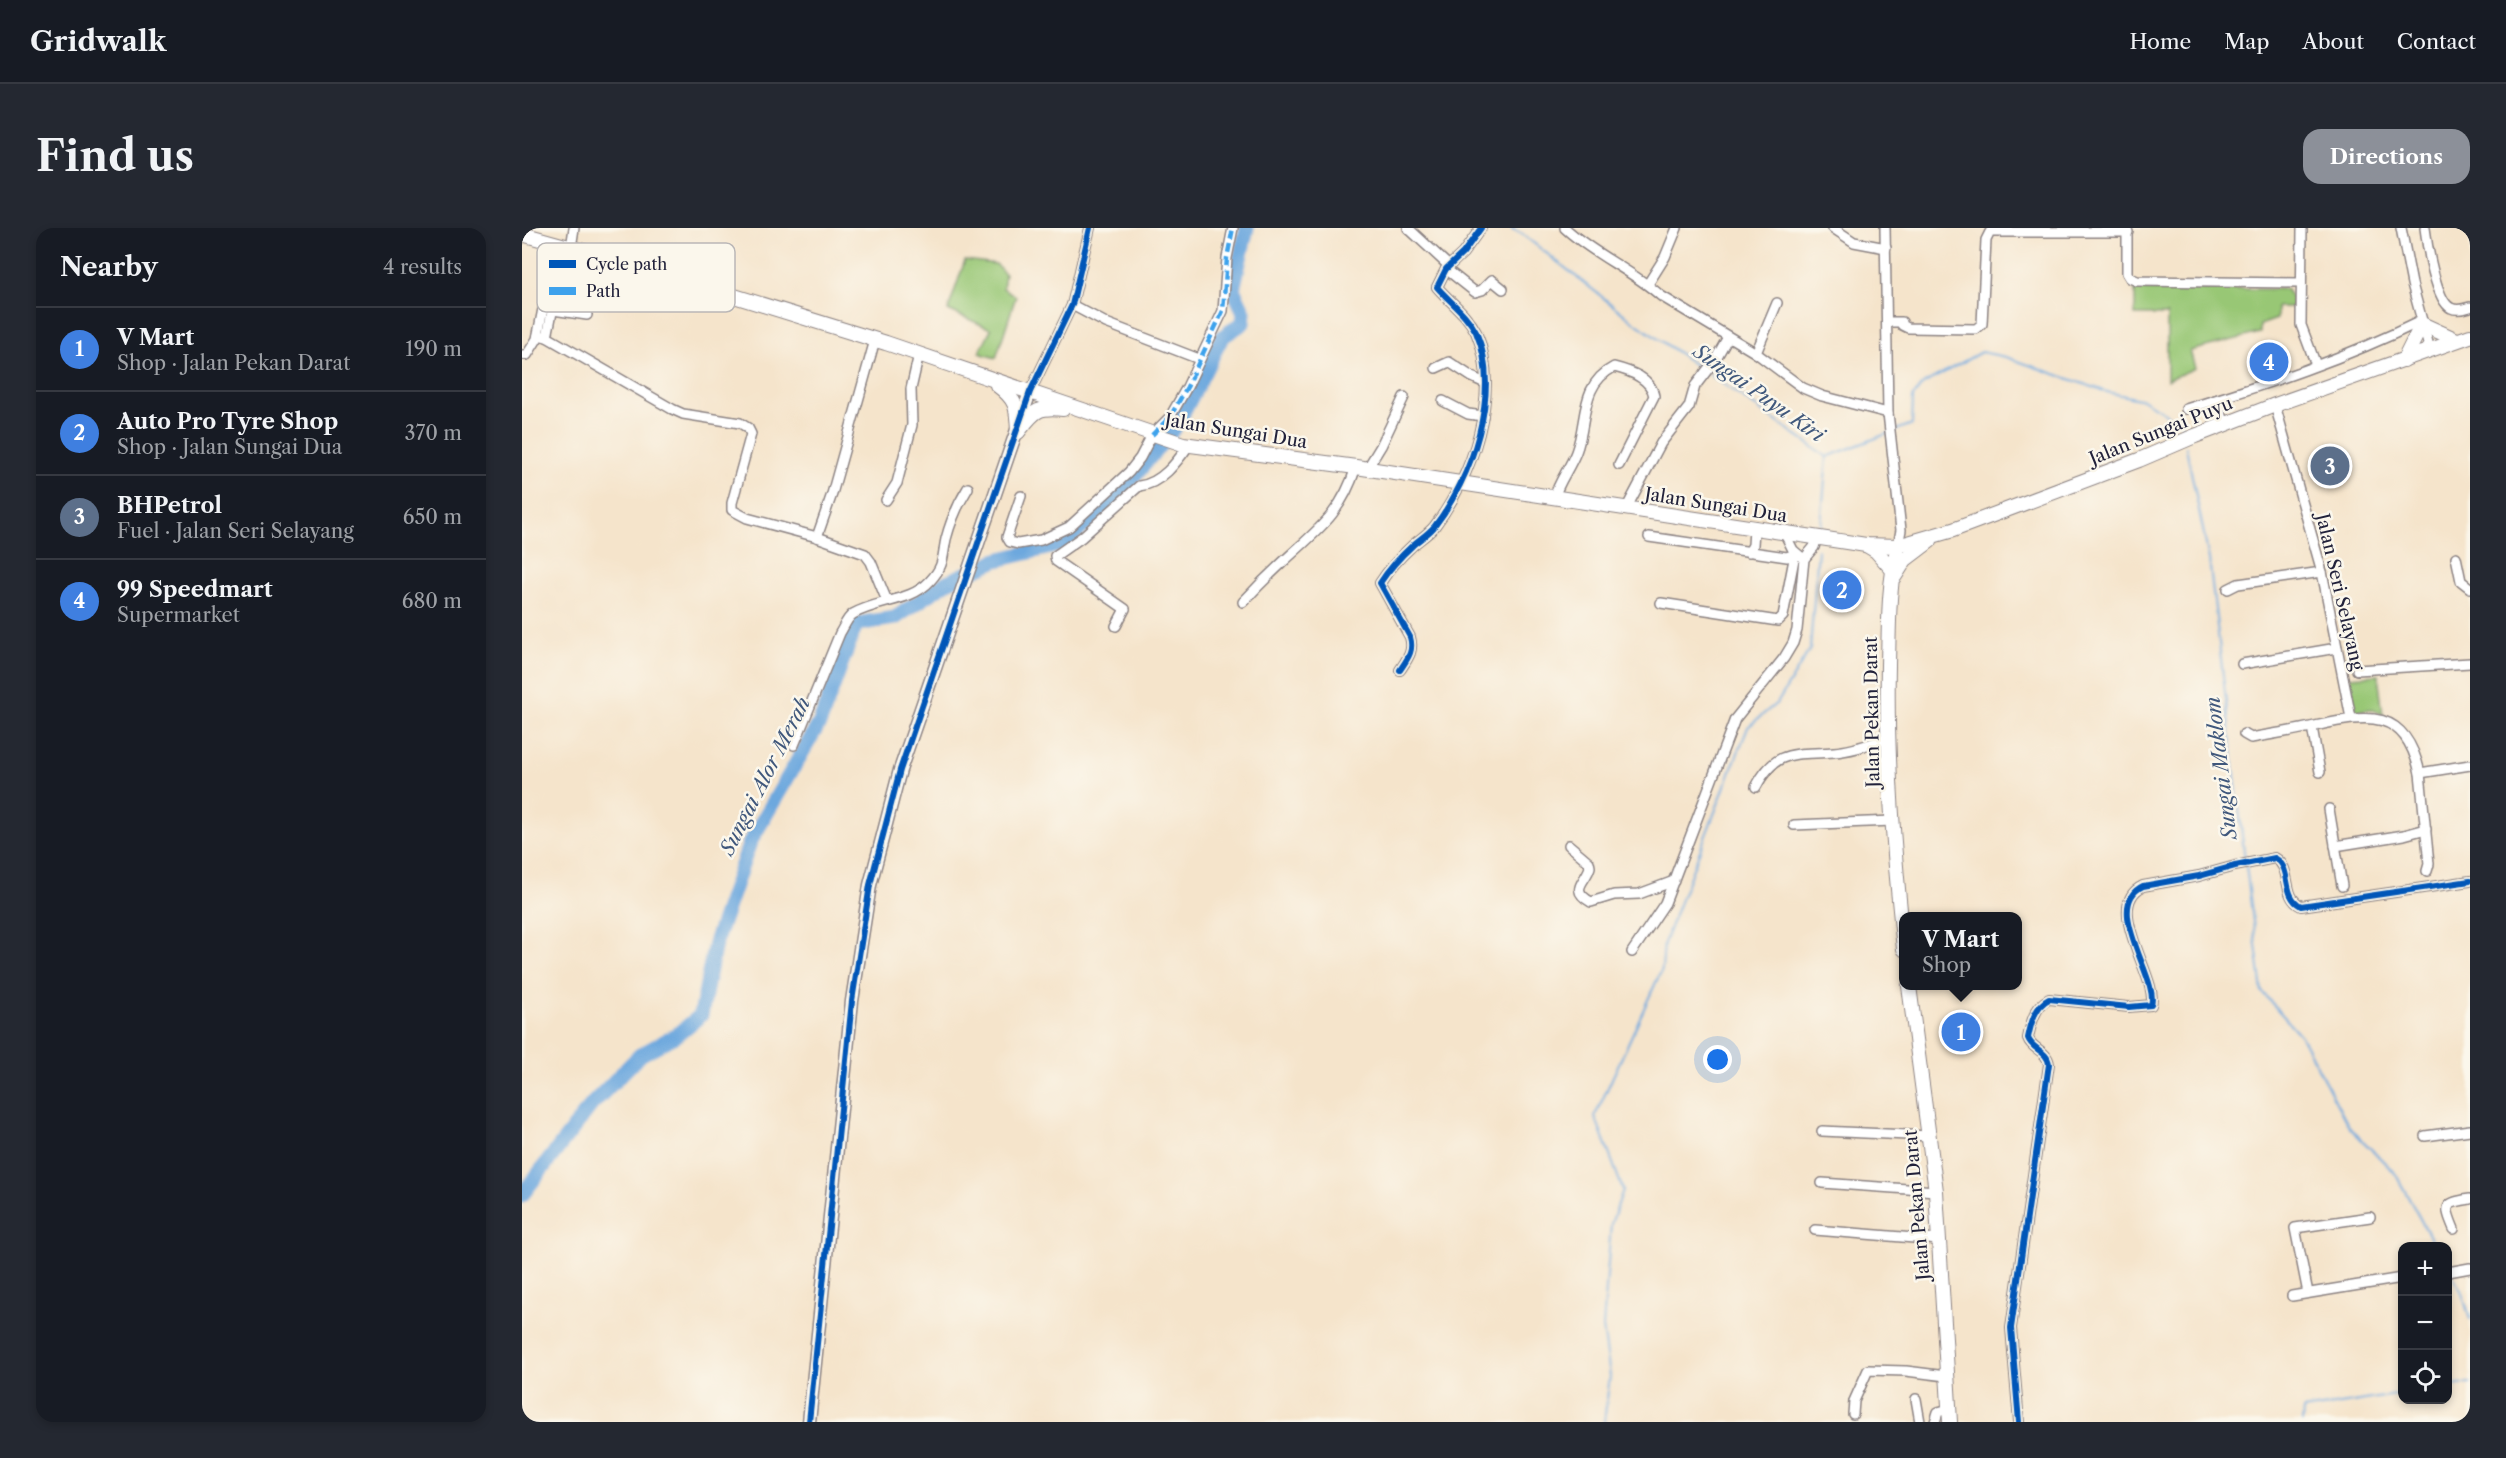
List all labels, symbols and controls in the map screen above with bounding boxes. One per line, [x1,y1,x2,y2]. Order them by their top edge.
text: Gridwalk [30,24,166,58]
text: Home [2130,29,2191,54]
text: Map [2224,29,2269,54]
text: About [2302,29,2364,54]
text: Contact [2397,29,2476,54]
button: Directions [2303,129,2470,184]
text: Find us [36,130,194,182]
legend [537,243,735,312]
text: Nearby [60,251,158,283]
text: Cycle path [586,254,667,274]
text: 4 results [383,255,462,279]
text: Path [586,281,620,301]
text: V Mart [117,324,194,351]
text: 1 [75,337,84,361]
text: 190 m [405,337,462,361]
water label: Sungai Puyu Kiri [1688,338,1830,448]
pin: 4 [2250,340,2288,384]
text: Shop · Jalan Pekan Darat [117,351,350,375]
street label: Jalan Sungai Puyu [2083,392,2236,471]
text: Auto Pro Tyre Shop [117,408,338,435]
street label: Jalan Sungai Dua [1160,408,1309,453]
text: 2 [74,421,85,445]
text: 370 m [405,421,462,445]
text: Shop · Jalan Sungai Dua [117,435,342,459]
pin: 3 [2310,444,2350,488]
street label: Jalan Sungai Dua [1640,482,1789,527]
text: BHPetrol [117,492,222,519]
text: 3 [74,505,85,529]
text: 650 m [403,505,462,529]
street label: Jalan Seri Selayang [2311,509,2369,673]
text: Fuel · Jalan Seri Selayang [117,519,354,543]
pin: 2 [1822,568,1862,613]
text: 99 Speedmart [117,576,273,603]
text: 4 [74,589,85,613]
text: 680 m [402,589,462,613]
text: Supermarket [117,603,240,627]
street label: Jalan Pekan Darat [1860,636,1884,791]
water label: Sungai Alor Merah [714,693,815,860]
water label: Sungai Maklom [2200,695,2242,842]
popup [1899,912,2022,990]
text: V Mart [1922,926,1999,953]
text: Shop [1922,953,1971,977]
pin: 1 [1942,1010,1980,1054]
your location [1703,1045,1732,1074]
street label: Jalan Pekan Darat [1899,1128,1935,1284]
map controls [2398,1242,2452,1404]
button: + [2398,1242,2452,1296]
button: − [2398,1296,2452,1350]
button: locate [2398,1350,2452,1404]

